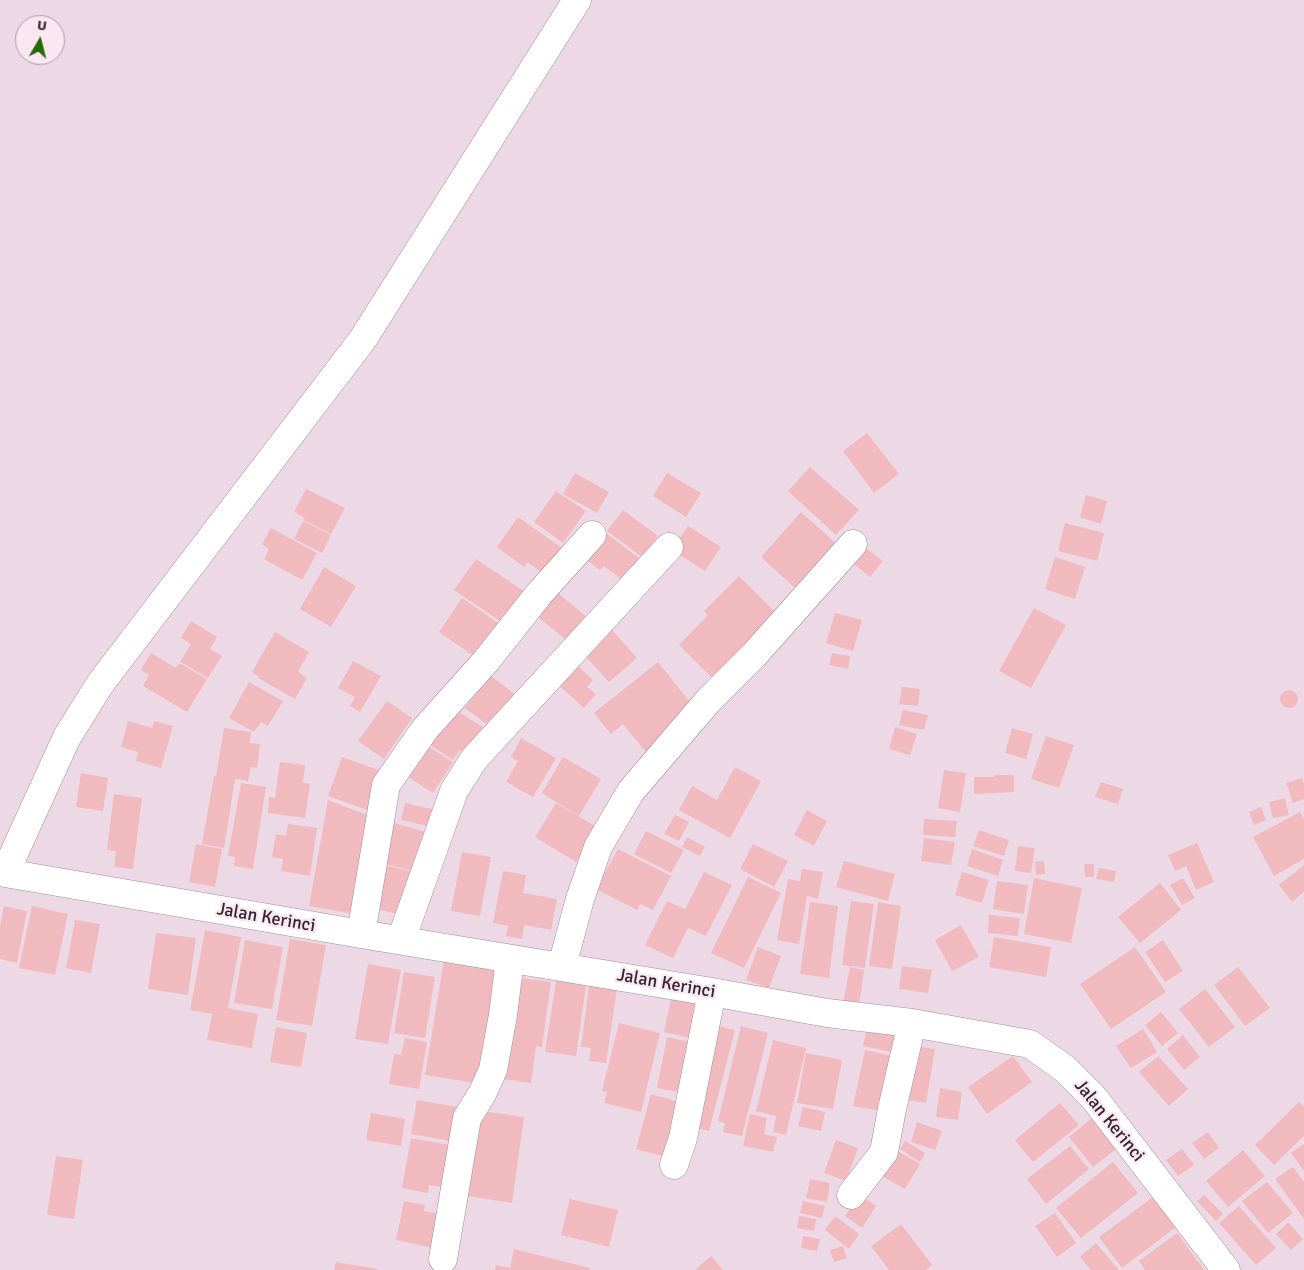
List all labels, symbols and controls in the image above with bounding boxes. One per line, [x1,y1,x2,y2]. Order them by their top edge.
north arrow [15,15,65,65]
text: U [36,17,48,35]
street label: Jalan Kerinci [215,899,317,937]
street label: Jalan Kerinci [615,965,717,1003]
street label: Jalan Kerinci [1069,1076,1149,1166]

